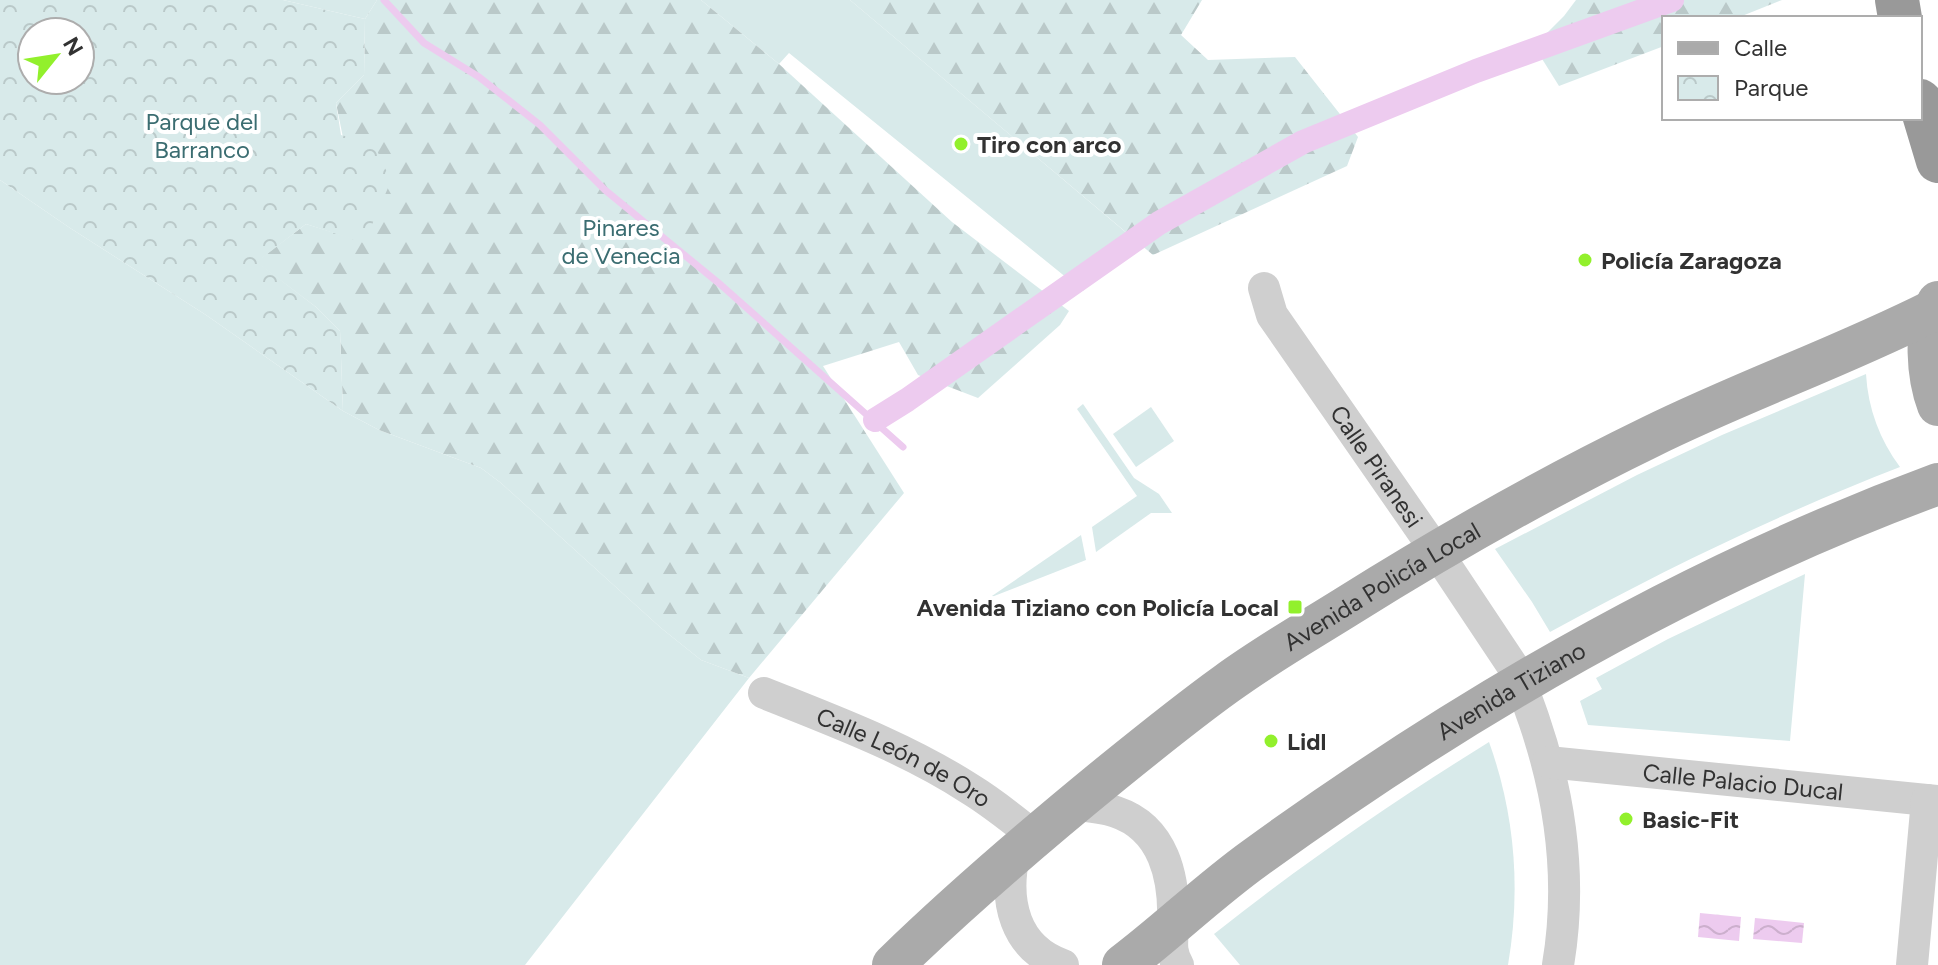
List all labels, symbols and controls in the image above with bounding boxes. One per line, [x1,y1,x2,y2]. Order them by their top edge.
north arrow [16,16,96,96]
legend [1662,16,1922,120]
text: N [57,32,89,60]
text: Calle [1734,33,1787,62]
text: Parque [1734,73,1808,102]
park label: Parque del Barranco [146,107,258,164]
place label: Tiro con arco [977,130,1121,159]
marker: Tiro con arco [952,135,970,153]
park label: Pinares de Venecia [561,213,681,270]
place label: Policía Zaragoza [1601,246,1782,275]
marker: Policía Zaragoza [1576,251,1594,269]
street label: Calle Piranesi [1324,399,1429,533]
street label: Avenida Policía Local [1278,515,1485,656]
place label: Avenida Tiziano con Policía Local [917,593,1279,622]
marker: Avenida Tiziano con Policía Local [1286,598,1304,616]
street label: Avenida Tiziano [1431,635,1590,746]
street label: Calle León de Oro [813,701,997,813]
place label: Lidl [1287,727,1326,756]
marker: Lidl [1262,732,1280,750]
street label: Calle Palacio Ducal [1641,757,1845,806]
place label: Basic-Fit [1642,805,1739,834]
marker: Basic-Fit [1617,810,1635,828]

